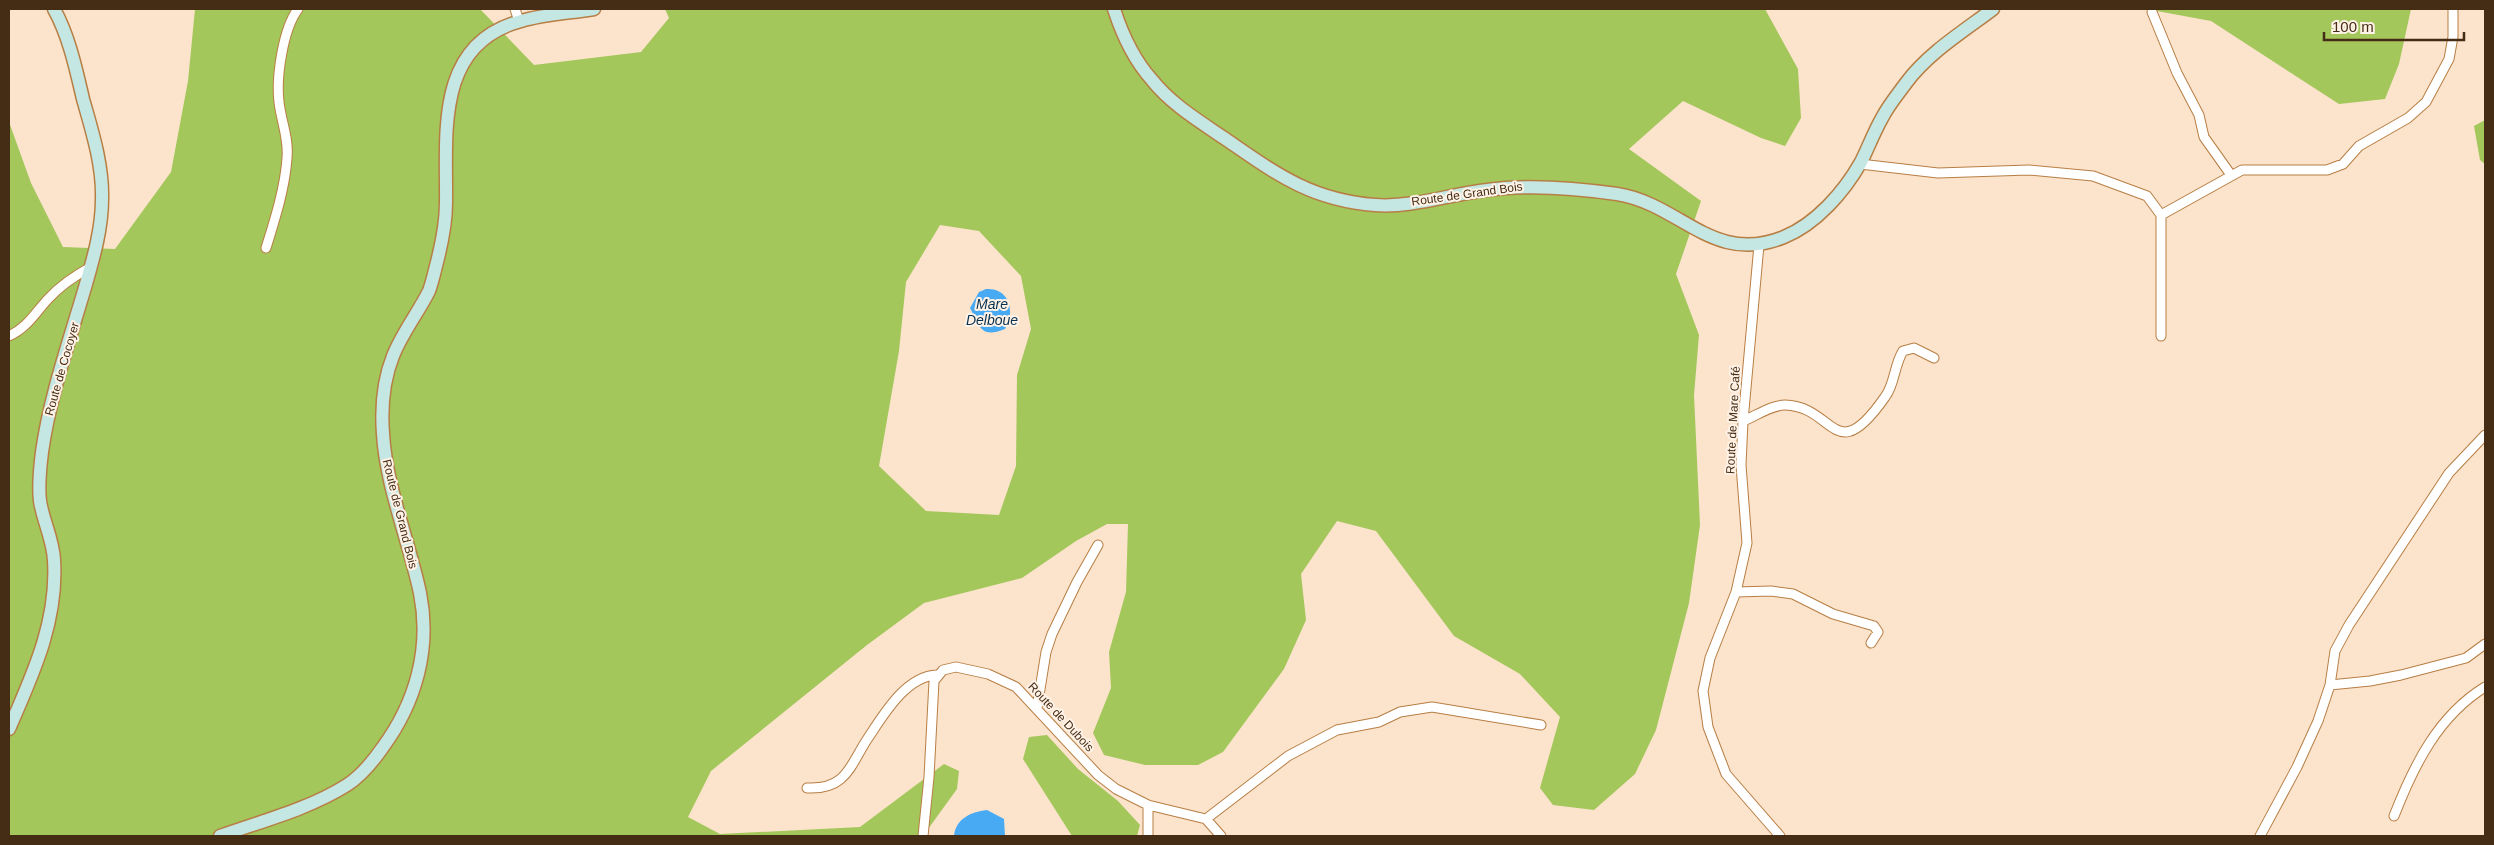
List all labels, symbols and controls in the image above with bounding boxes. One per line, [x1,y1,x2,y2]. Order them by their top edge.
scale bar [2324,10,2464,42]
text: 100 m [2332,18,2374,35]
street label: Route de Grand Bois [1411,179,1523,209]
water label: Mare Delboue [966,296,1018,328]
street label: Route de Cocoyer [42,321,82,417]
street label: Route de Mare Café [1723,365,1743,474]
street label: Route de Grand Bois [380,458,420,570]
street label: Route de Dubois [1025,680,1097,754]

